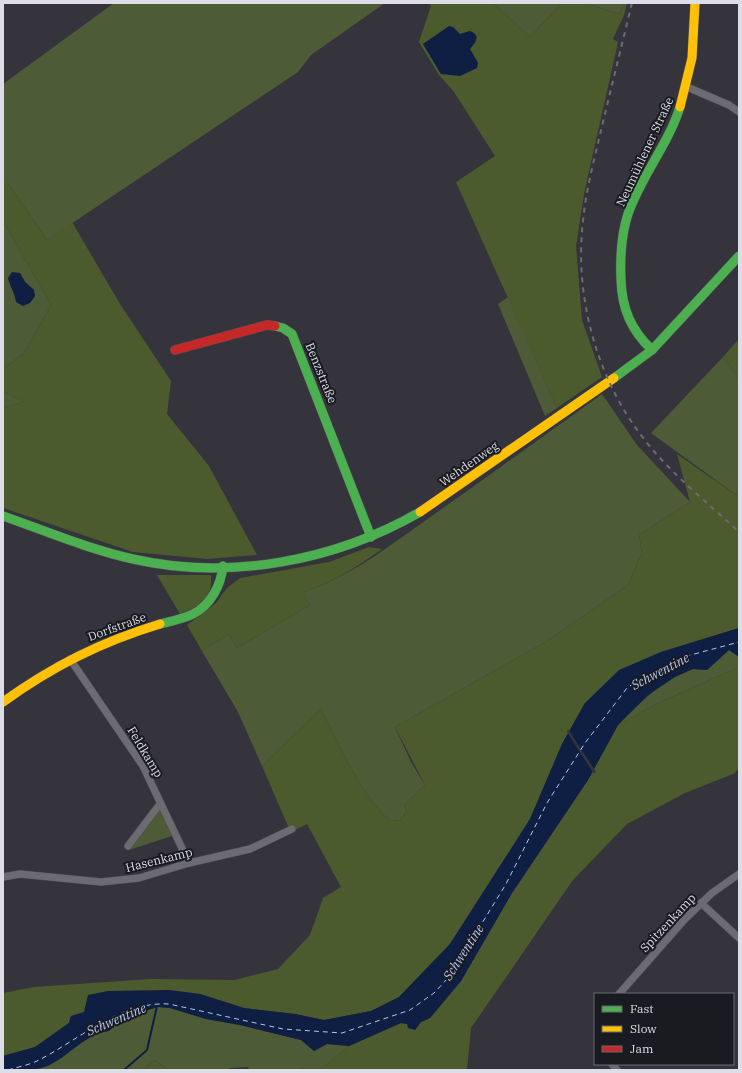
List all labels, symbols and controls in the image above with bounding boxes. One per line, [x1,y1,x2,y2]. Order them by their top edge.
street label: Neumühlener Straße [613,95,676,209]
street label: Benzstraße [302,340,340,405]
street label: Wehdenweg [436,438,501,489]
street label: Dorfstraße [86,609,148,644]
water label: Schwentine [627,649,692,694]
street label: Feldkamp [124,724,166,780]
street label: Hasenkamp [124,844,194,875]
street label: Spitzenkamp [637,890,699,955]
water label: Schwentine [438,921,488,984]
legend [594,993,734,1065]
water label: Schwentine [83,999,149,1040]
text: Fast [630,1001,654,1016]
text: Slow [630,1021,657,1036]
text: Jam [630,1041,654,1056]

